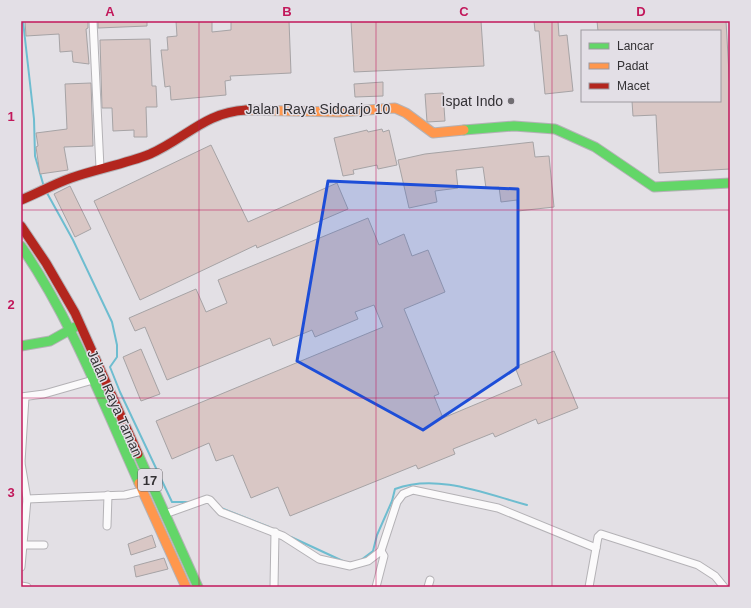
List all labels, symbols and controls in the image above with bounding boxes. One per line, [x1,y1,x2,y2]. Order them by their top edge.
text: A [105,4,115,19]
text: B [282,4,292,19]
text: C [459,4,469,19]
text: D [636,4,646,19]
legend [581,30,721,102]
text: Lancar [617,39,654,53]
text: Padat [617,59,649,73]
text: Macet [617,79,650,93]
place label: Ispat Indo [442,93,503,109]
marker: Ispat Indo [506,96,516,106]
street label: Jalan Raya Sidoarjo 10 [246,101,391,117]
text: 1 [7,109,15,124]
text: 2 [7,297,15,312]
street label: Jalan Raya Taman [84,347,146,459]
road number: 17 [138,469,162,491]
text: 3 [7,485,15,500]

